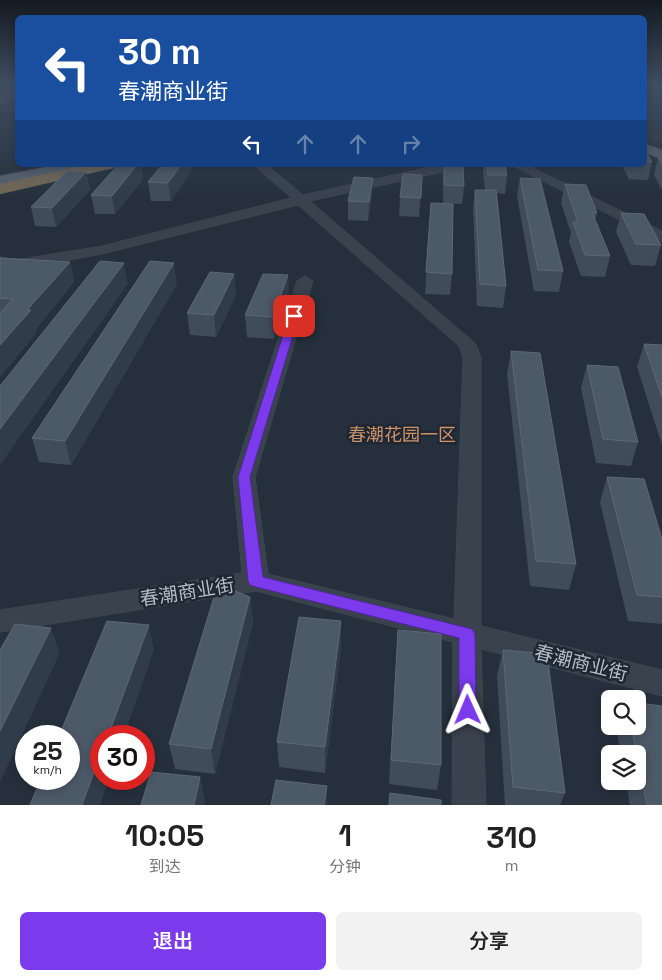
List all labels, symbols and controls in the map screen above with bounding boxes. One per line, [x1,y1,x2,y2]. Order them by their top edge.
text: 30 m [118,30,201,74]
icon: left [35,35,100,100]
text: 春潮商业街 [118,77,228,105]
icon: left [238,130,266,158]
icon: ahead [291,130,319,158]
icon: ahead [344,130,372,158]
icon: right [397,130,425,158]
pin [273,295,315,337]
icon: arrive [280,302,308,330]
district label: 春潮花园一区 [348,423,456,446]
street label: 春潮商业街 [138,572,236,612]
street label: 春潮商业街 [532,639,630,687]
position arrow [441,683,493,735]
map controls [601,690,646,790]
button: search [601,690,646,735]
speed limit sign: 30 [90,725,155,790]
text: 25 [33,735,62,767]
button: layers [601,745,646,790]
text: km/h [33,762,62,778]
text: 10:05 [125,816,204,855]
text: 1 [339,816,352,855]
text: 310 [486,818,537,857]
text: m [505,855,519,876]
text: 到达 [149,856,181,877]
text: 分钟 [329,856,361,877]
button: 退出 [20,912,326,970]
button: 分享 [336,912,642,970]

